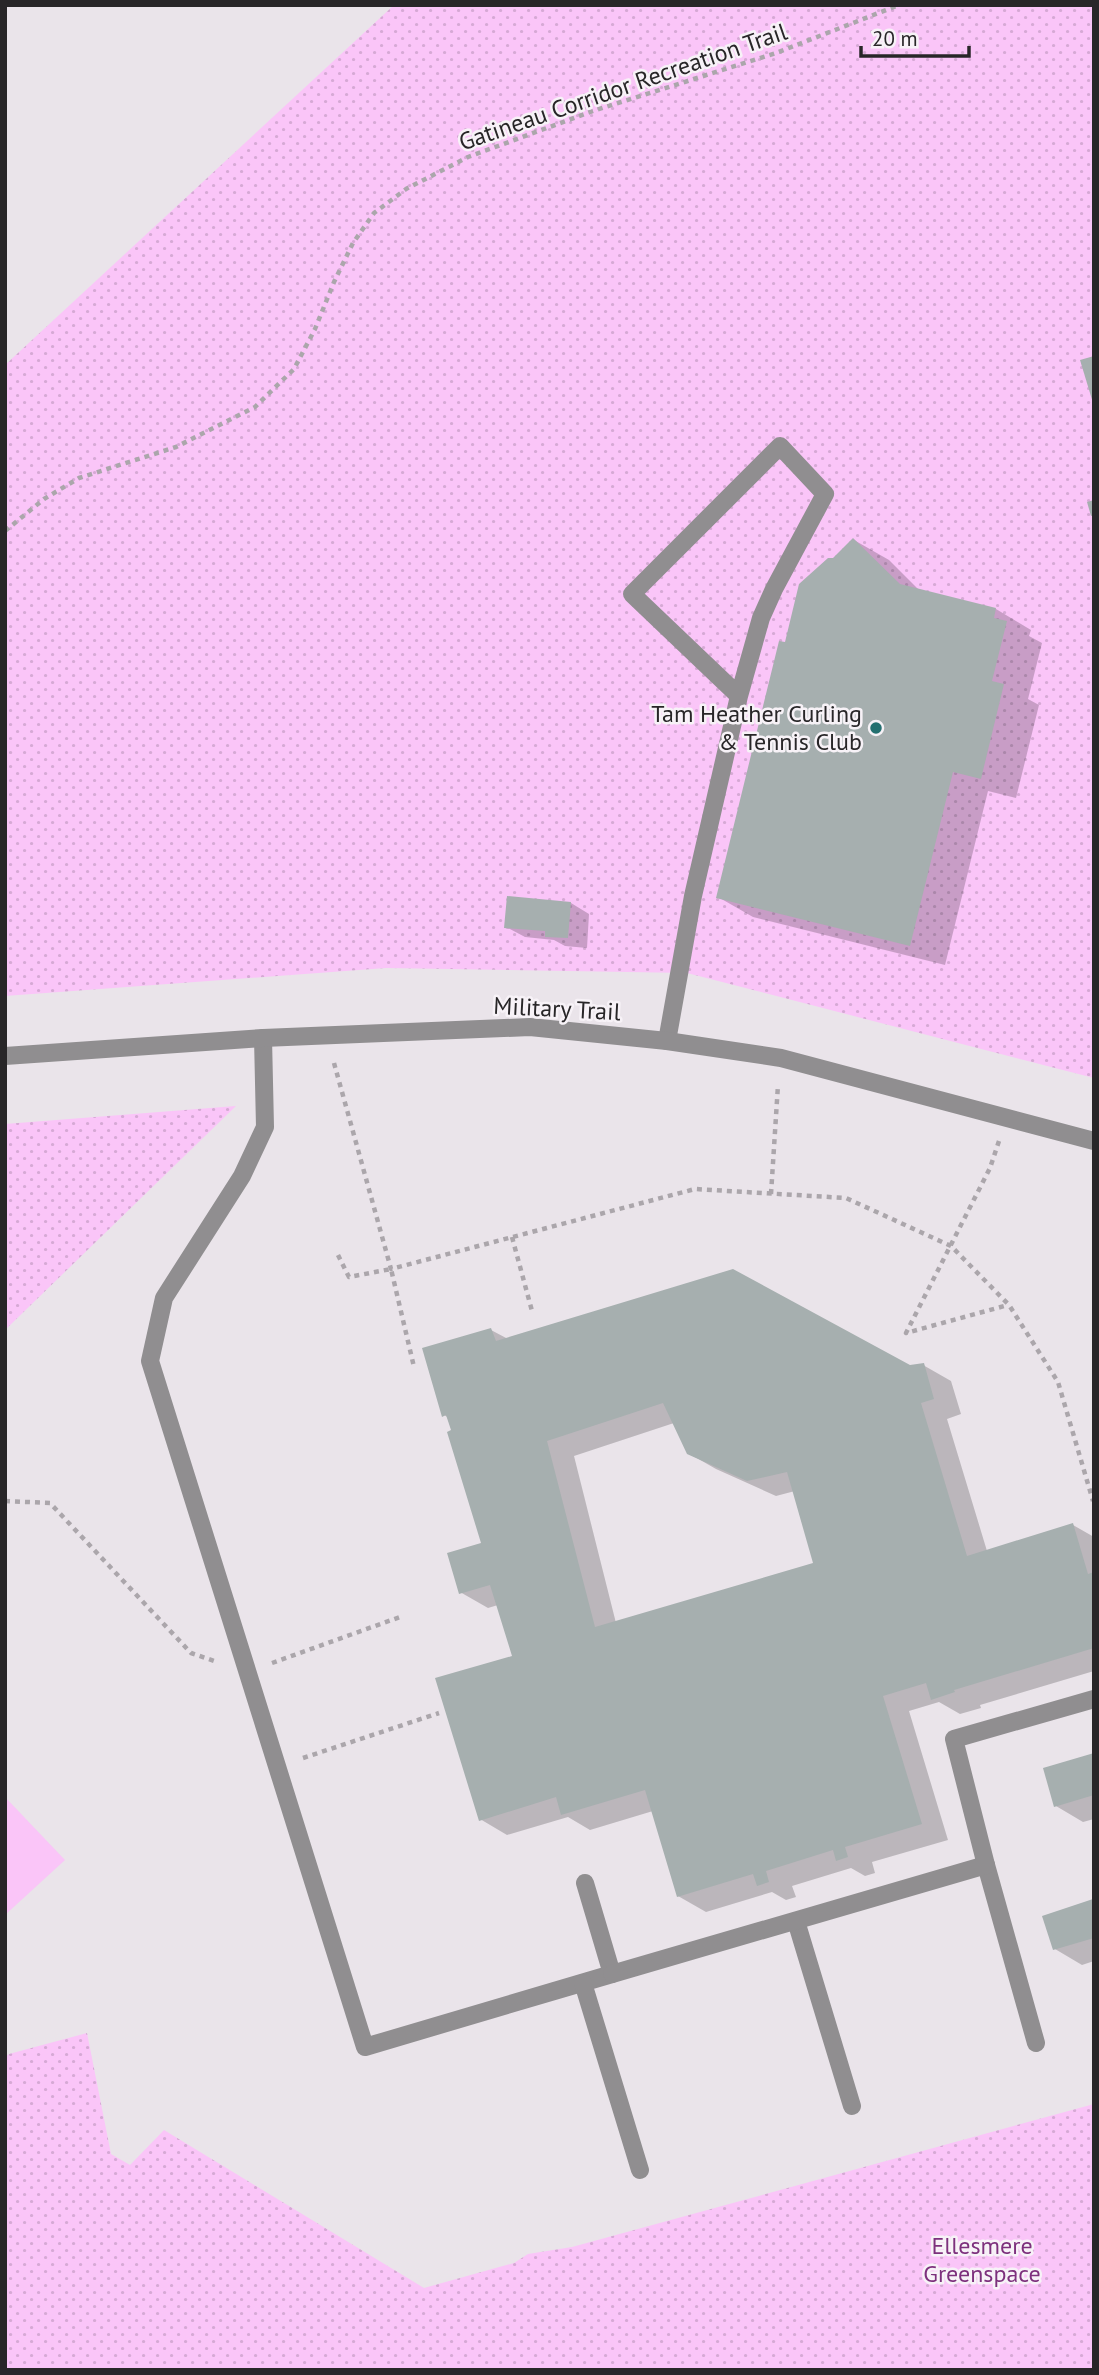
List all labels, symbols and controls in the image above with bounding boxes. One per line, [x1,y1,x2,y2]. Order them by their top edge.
scale bar [861,14,970,58]
street label: Gatineau Corridor Recreation Trail [455,16,791,157]
text: 20 m [872,25,918,52]
place label: Tam Heather Curling & Tennis Club [651,698,862,757]
marker: Tam Heather Curling & Tennis Club [868,720,884,736]
street label: Military Trail [493,990,621,1027]
park label: Ellesmere Greenspace [923,2230,1041,2289]

